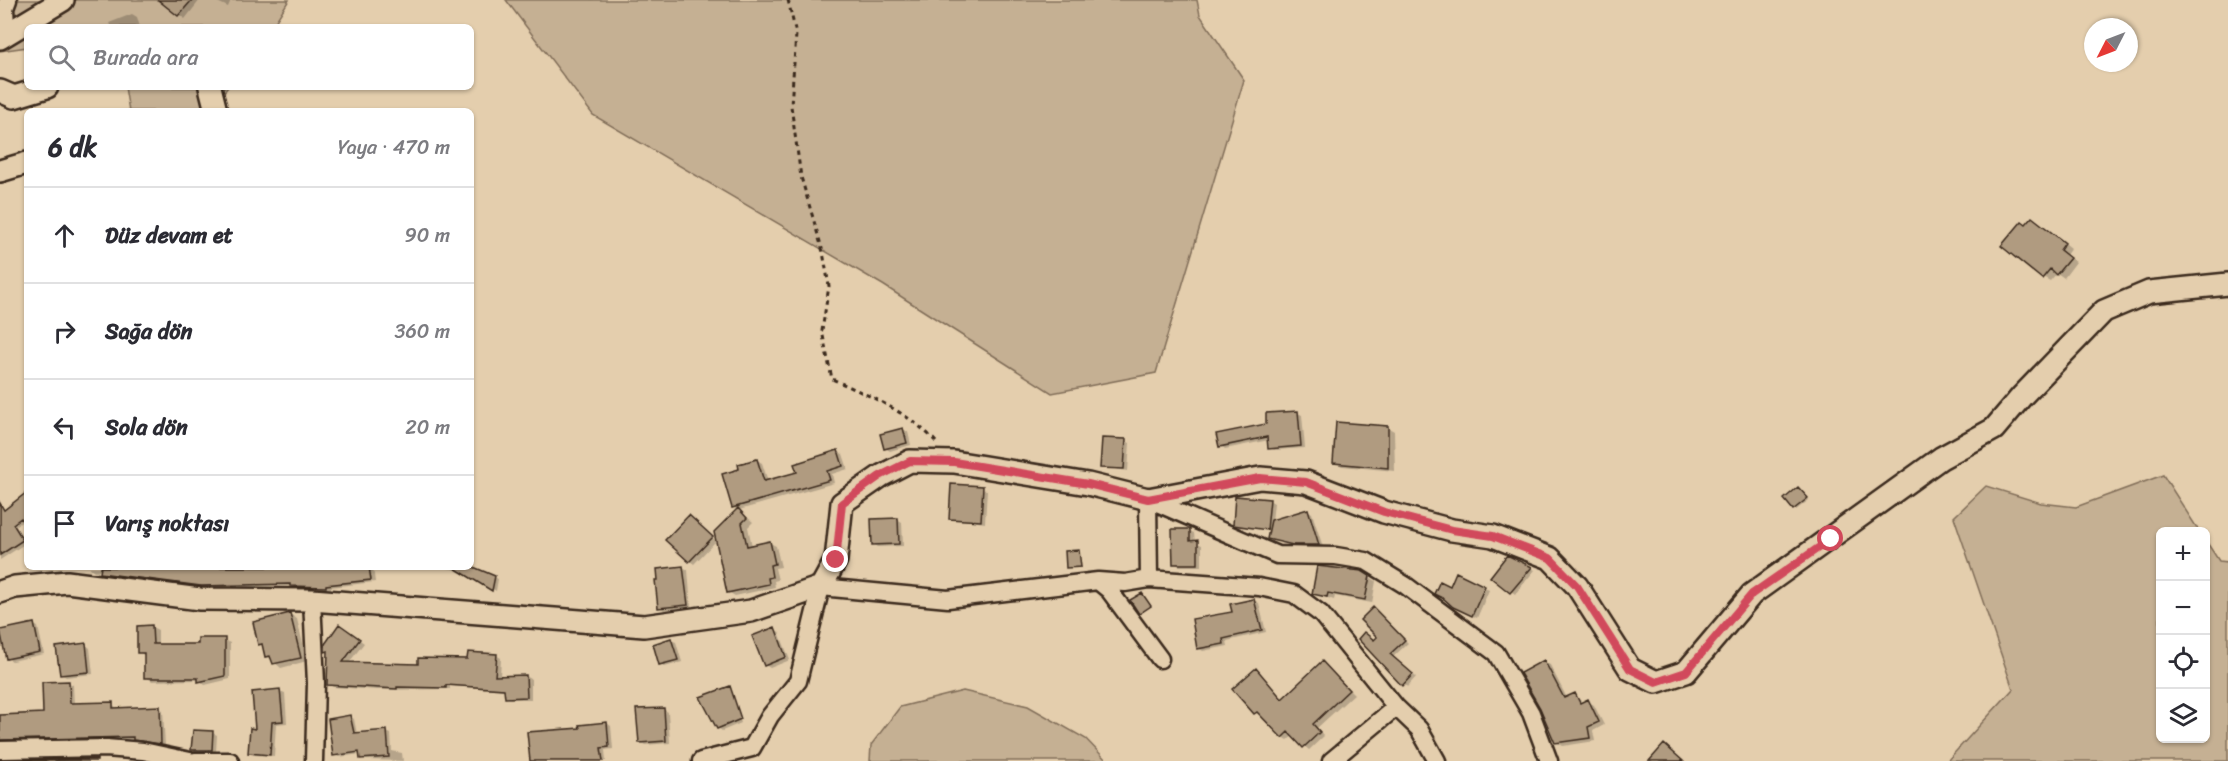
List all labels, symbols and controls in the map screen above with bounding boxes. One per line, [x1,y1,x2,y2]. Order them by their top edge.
north arrow [2084,18,2138,72]
search box [24,24,474,90]
text: Burada ara [93,38,198,77]
icon: search [45,41,78,74]
text: 6 dk [48,124,97,170]
text: Yaya · 470 m [338,130,450,165]
text: Düz devam et [105,216,233,255]
text: 90 m [405,218,450,253]
icon: ahead [48,219,81,252]
text: Sağa dön [105,312,192,351]
text: 360 m [394,314,450,349]
icon: right [48,315,81,348]
text: Sola dön [105,408,188,447]
text: 20 m [405,410,450,445]
icon: left [48,411,81,444]
text: Varış noktası [105,504,229,543]
icon: arrive [48,507,81,540]
route start [1817,525,1843,551]
map controls [2156,527,2210,743]
button: + [2156,527,2210,581]
route end [822,546,848,572]
button: − [2156,581,2210,635]
button: locate [2156,635,2210,689]
button: layers [2156,689,2210,743]

